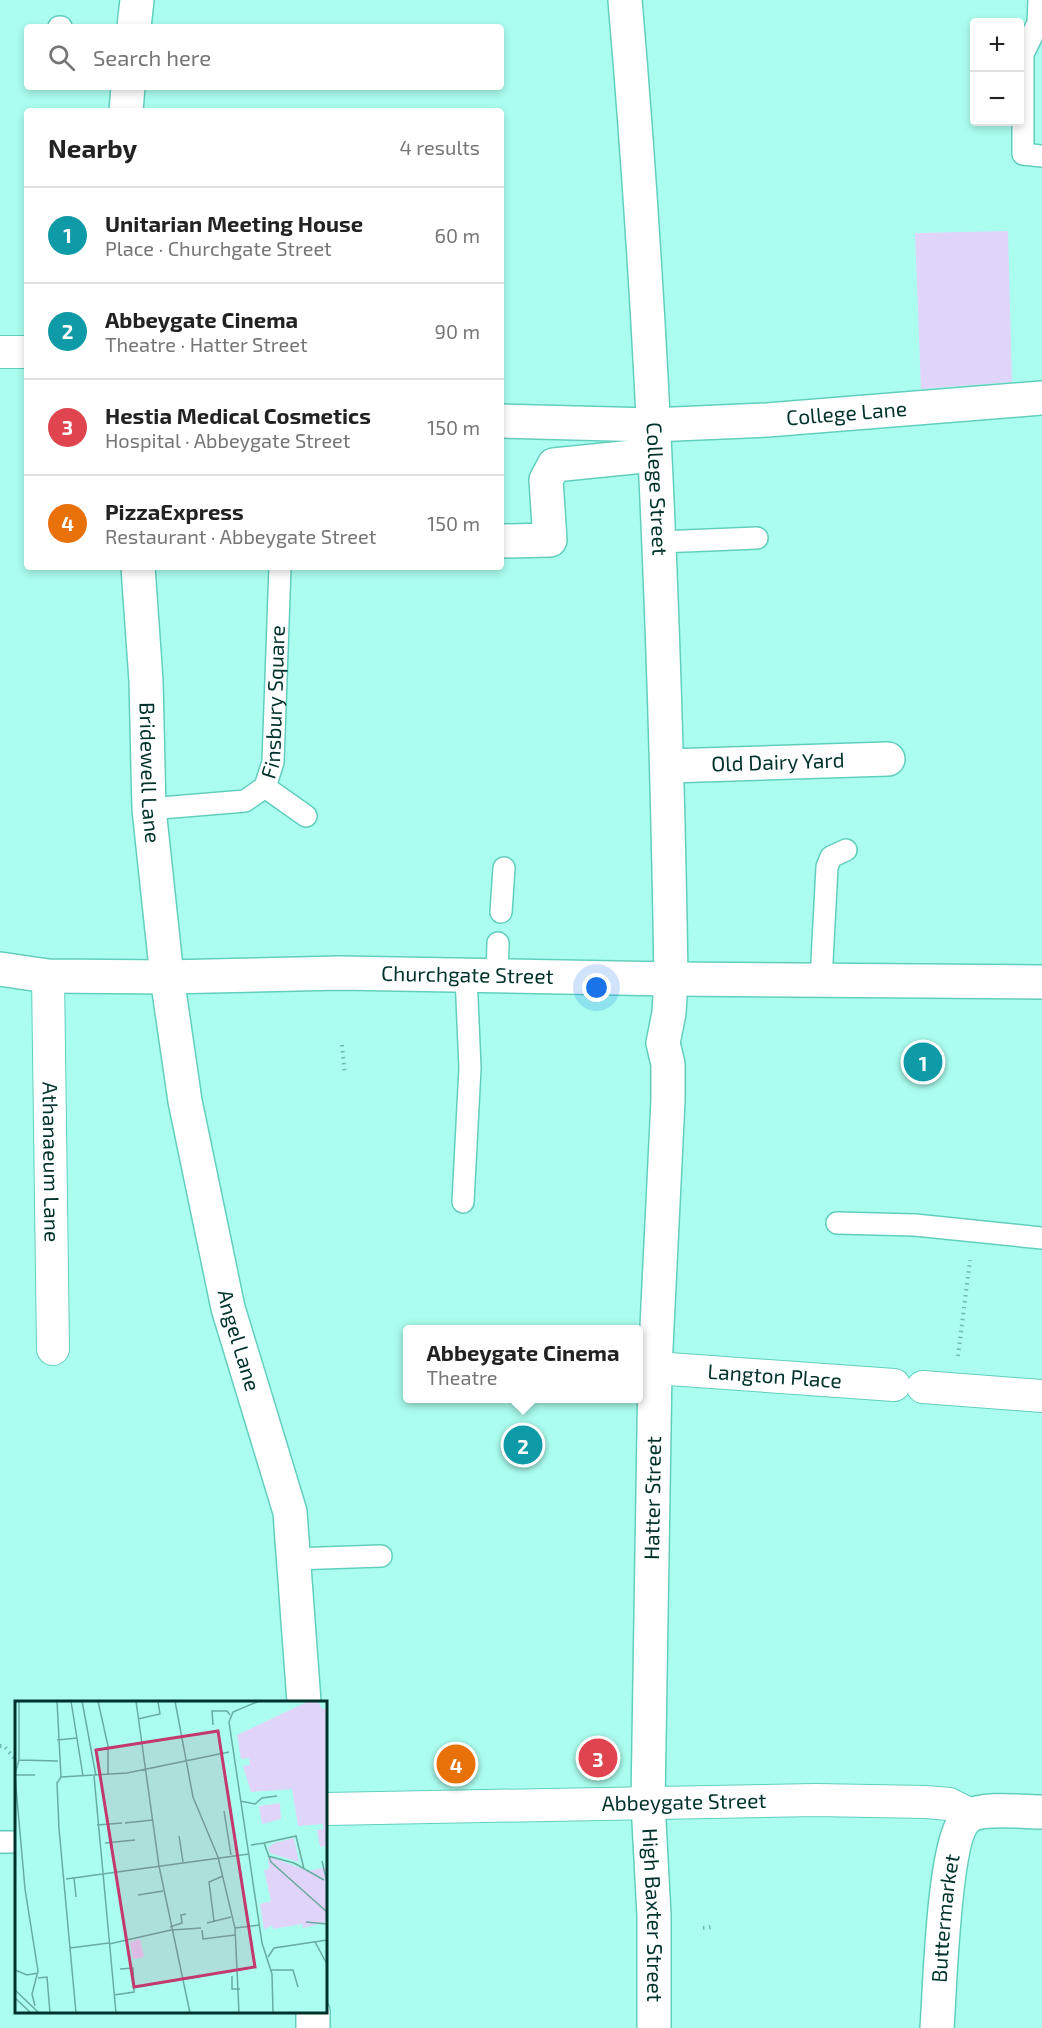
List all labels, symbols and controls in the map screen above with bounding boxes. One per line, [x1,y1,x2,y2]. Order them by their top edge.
map controls [970,18,1024,126]
button: + [970,18,1024,72]
search box [24,24,504,90]
icon: search [45,41,78,74]
text: Search here [93,44,211,70]
button: − [970,72,1024,126]
text: Nearby [48,132,137,163]
text: 4 results [400,135,480,159]
text: Unitarian Meeting House [105,210,363,236]
text: 1 [63,223,72,247]
text: 60 m [435,223,480,247]
text: Place · Churchgate Street [105,236,332,260]
text: Abbeygate Cinema [105,306,298,332]
text: 2 [62,319,73,343]
text: 90 m [435,319,480,343]
text: Theatre · Hatter Street [105,332,308,356]
street label: College Lane [785,395,908,429]
text: Hestia Medical Cosmetics [105,402,371,428]
text: 3 [62,415,73,439]
text: 150 m [427,415,480,439]
street label: College Street [642,421,673,556]
text: Hospital · Abbeygate Street [105,428,350,452]
text: PizzaExpress [105,498,244,524]
text: 4 [61,511,74,535]
text: 150 m [427,511,480,535]
text: Restaurant · Abbeygate Street [105,524,376,548]
street label: Finsbury Square [255,625,289,781]
street label: Bridewell Lane [136,702,167,844]
street label: Old Dairy Yard [711,746,845,776]
street label: Churchgate Street [381,960,554,988]
your location [582,973,611,1002]
pin: 1 [904,1040,942,1084]
street label: Athanaeum Lane [38,1082,66,1242]
street label: Angel Lane [214,1287,266,1394]
popup [403,1325,643,1403]
text: Abbeygate Cinema [426,1339,620,1365]
street label: Langton Place [707,1358,843,1392]
text: Theatre [426,1365,498,1389]
pin: 2 [504,1422,542,1468]
street label: Hatter Street [638,1436,665,1560]
inset map [15,1701,327,2013]
pin: 3 [578,1736,618,1780]
pin: 4 [436,1742,476,1786]
street label: Abbeygate Street [601,1787,767,1815]
street label: High Baxter Street [638,1827,668,2002]
street label: Buttermarket [926,1852,964,1983]

